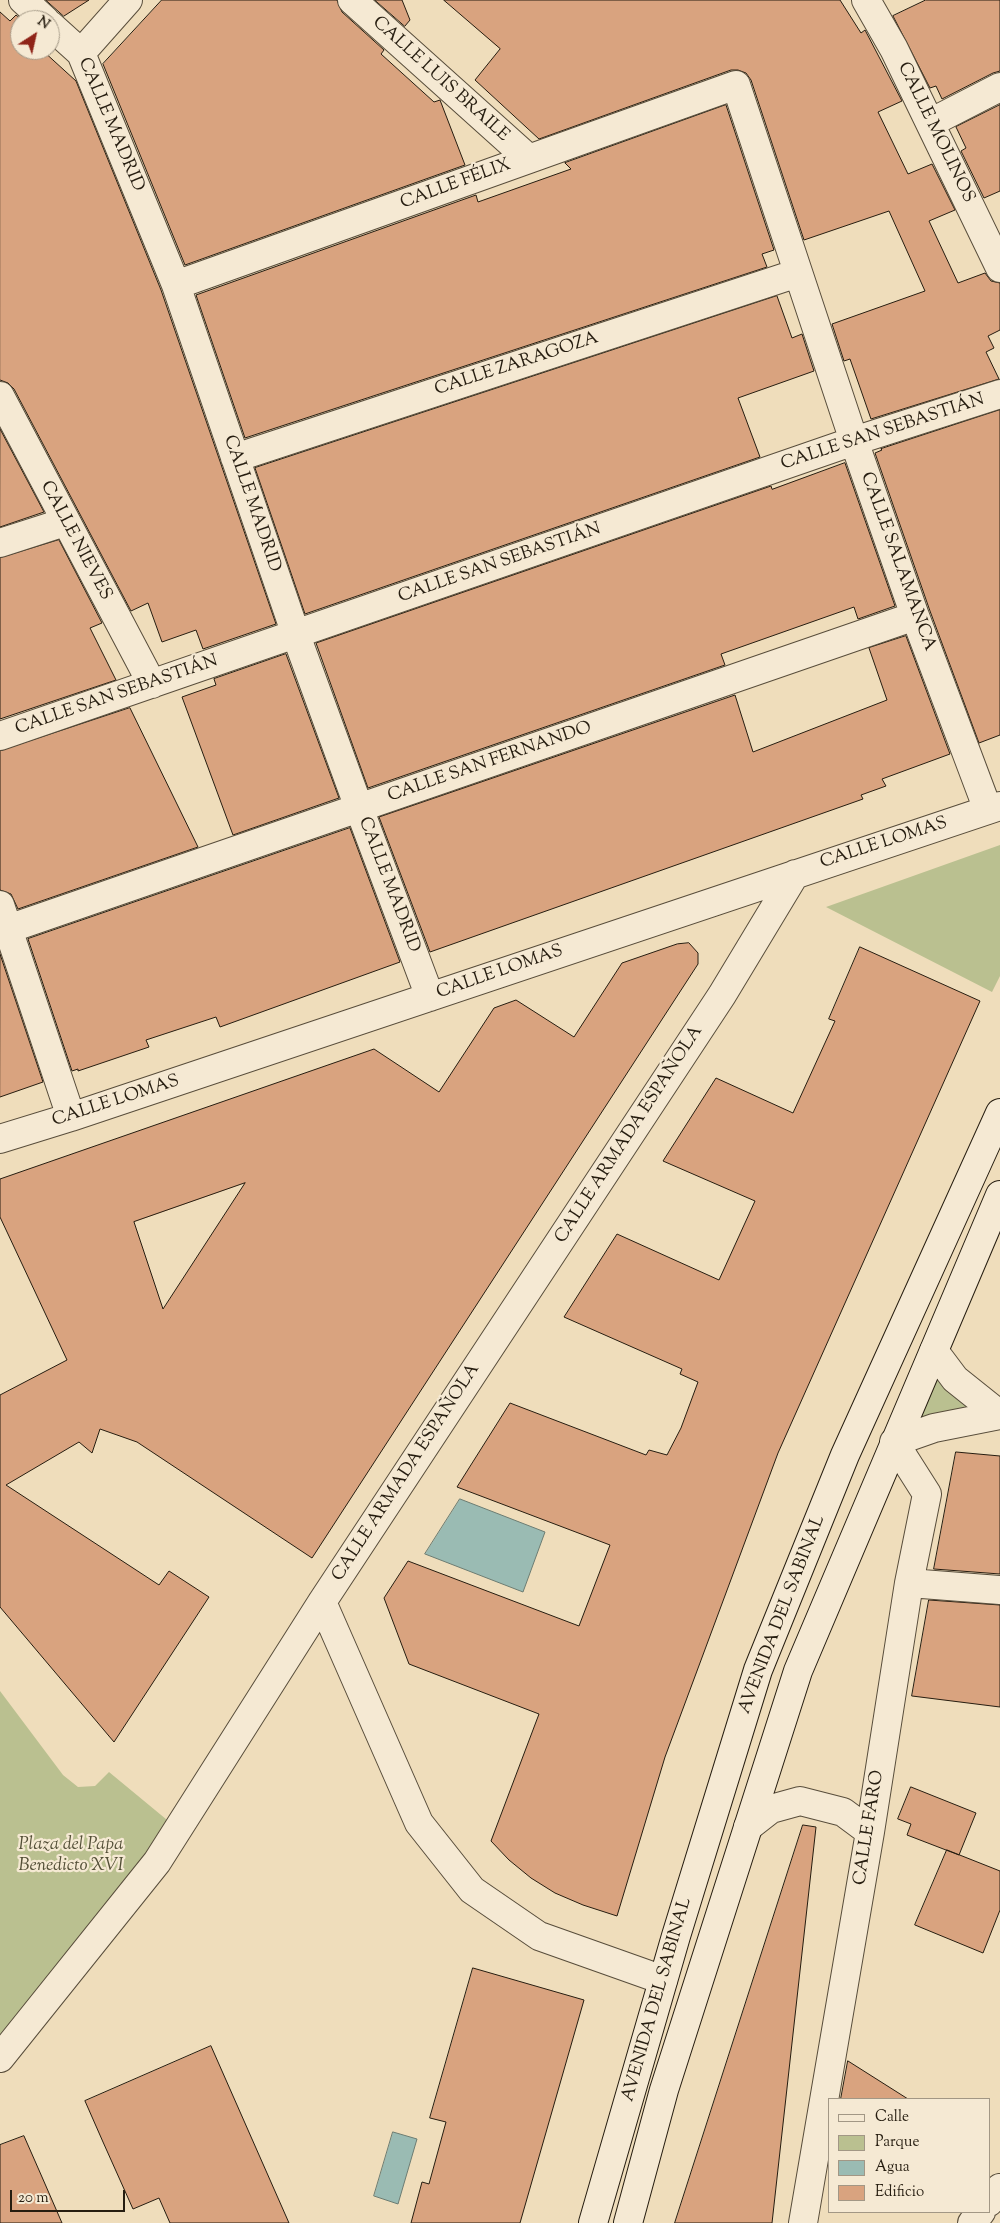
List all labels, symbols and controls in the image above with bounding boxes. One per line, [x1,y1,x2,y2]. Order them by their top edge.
north arrow [10,10,60,60]
text: N [33,12,53,35]
street label: CALLE LUIS BRAILE [367,13,513,147]
street label: CALLE MADRID [72,55,148,195]
street label: CALLE MOLINOS [892,59,978,207]
street label: CALLE FÉLIX [398,155,514,215]
street label: CALLE ZARAGOZA [432,328,602,402]
street label: CALLE SAN SEBASTIÁN [778,390,988,476]
street label: CALLE MADRID [217,433,285,575]
street label: CALLE SALAMANCA [855,470,939,654]
street label: CALLE NIEVES [34,478,116,604]
street label: CALLE SAN SEBASTIÁN [396,519,604,609]
street label: CALLE SAN SEBASTIÁN [13,651,221,741]
street label: CALLE SAN FERNANDO [385,718,595,808]
street label: CALLE LOMAS [818,813,950,875]
street label: CALLE MADRID [352,814,424,956]
street label: CALLE LOMAS [434,941,566,1005]
street label: CALLE ARMADA ESPAÑOLA [551,1022,709,1248]
street label: CALLE LOMAS [50,1071,182,1133]
street label: CALLE ARMADA ESPAÑOLA [328,1360,486,1586]
street label: AVENIDA DEL SABINAL [735,1513,831,1717]
street label: CALLE FARO [850,1769,890,1887]
park label: Plaza del Papa Benedicto XVI [18,1835,124,1878]
street label: AVENIDA DEL SABINAL [619,1896,697,2104]
legend [828,2098,990,2213]
text: Calle [875,2107,909,2128]
text: Parque [875,2132,919,2153]
text: Agua [875,2157,910,2178]
scale bar [12,2180,128,2212]
text: Edificio [875,2182,924,2203]
text: 20 m [18,2188,49,2209]

